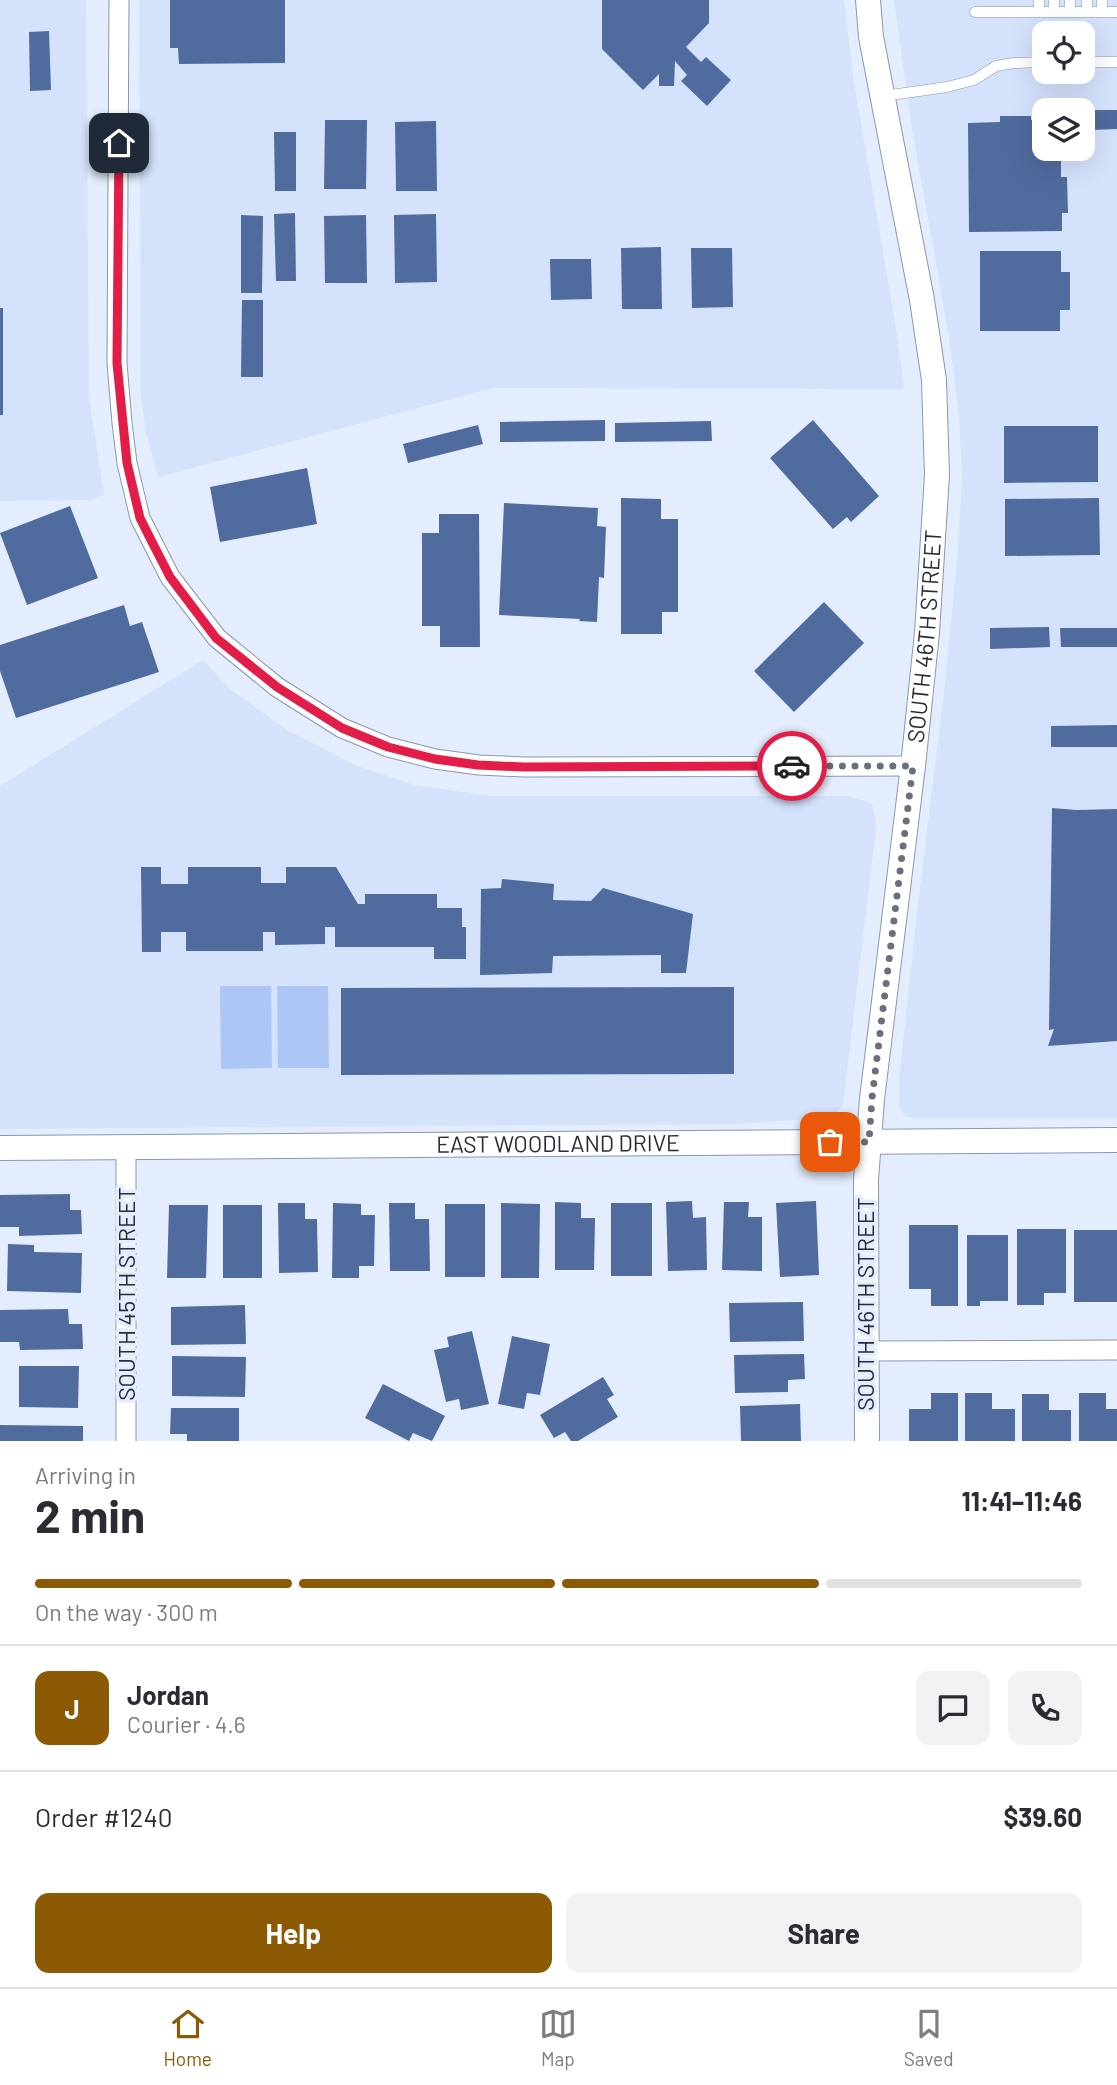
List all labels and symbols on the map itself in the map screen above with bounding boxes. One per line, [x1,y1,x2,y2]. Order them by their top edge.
pin [89,113,149,173]
street label: SOUTH 46TH STREET [901,529,947,744]
courier [757,731,827,801]
pin [800,1112,860,1172]
street label: EAST WOODLAND DRIVE [436,1128,680,1158]
street label: SOUTH 45TH STREET [112,1187,140,1401]
street label: SOUTH 46TH STREET [851,1197,879,1411]

